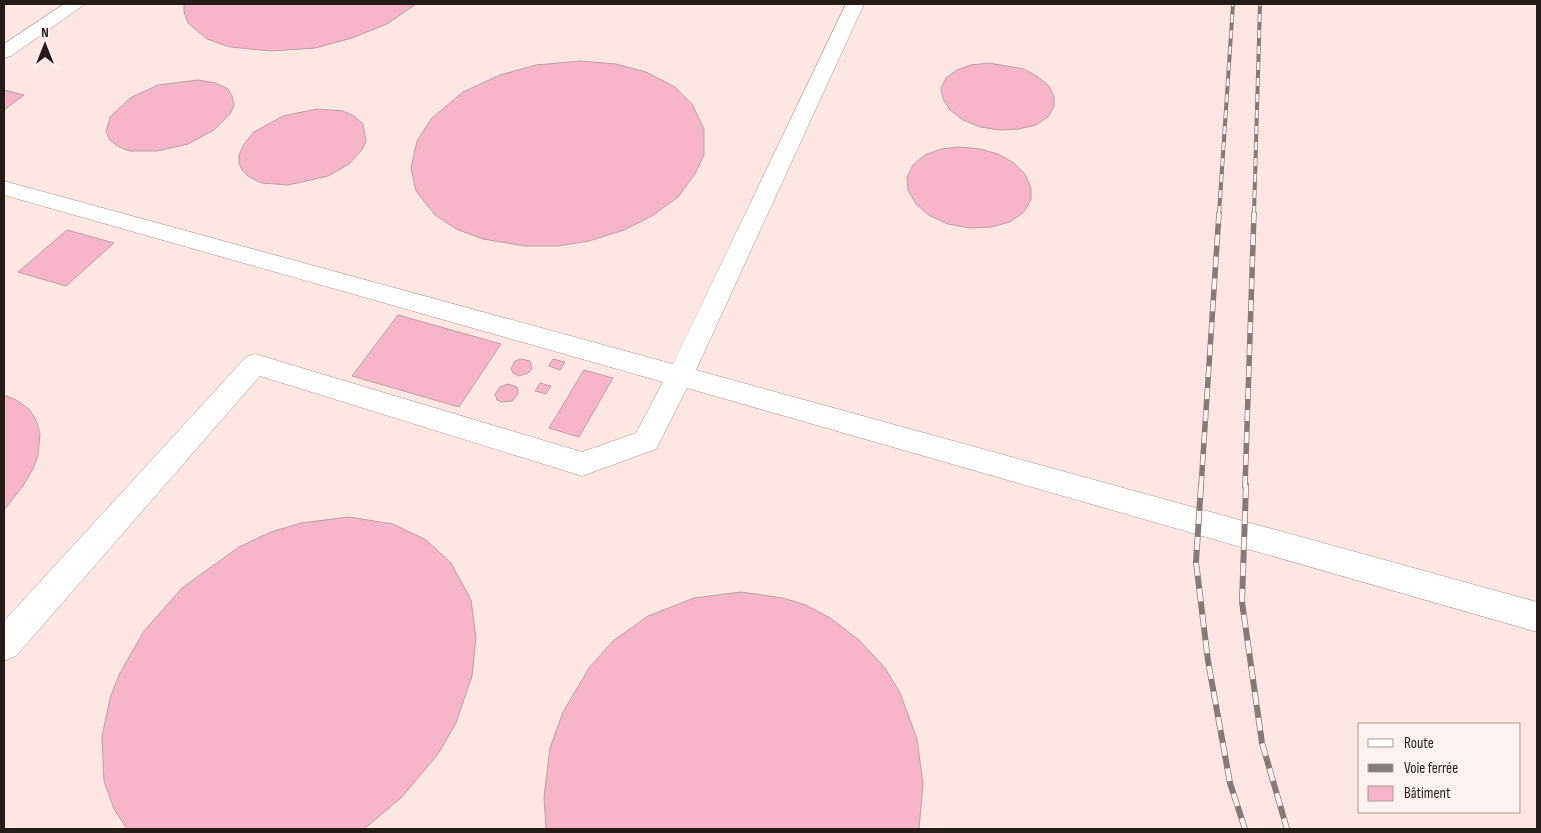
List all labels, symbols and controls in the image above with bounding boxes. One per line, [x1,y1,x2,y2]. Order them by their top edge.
north arrow [20,20,70,70]
text: N [41,24,49,41]
legend [1358,723,1521,813]
text: Route [1404,734,1434,753]
text: Voie ferrée [1404,759,1458,778]
text: Bâtiment [1404,784,1451,803]

